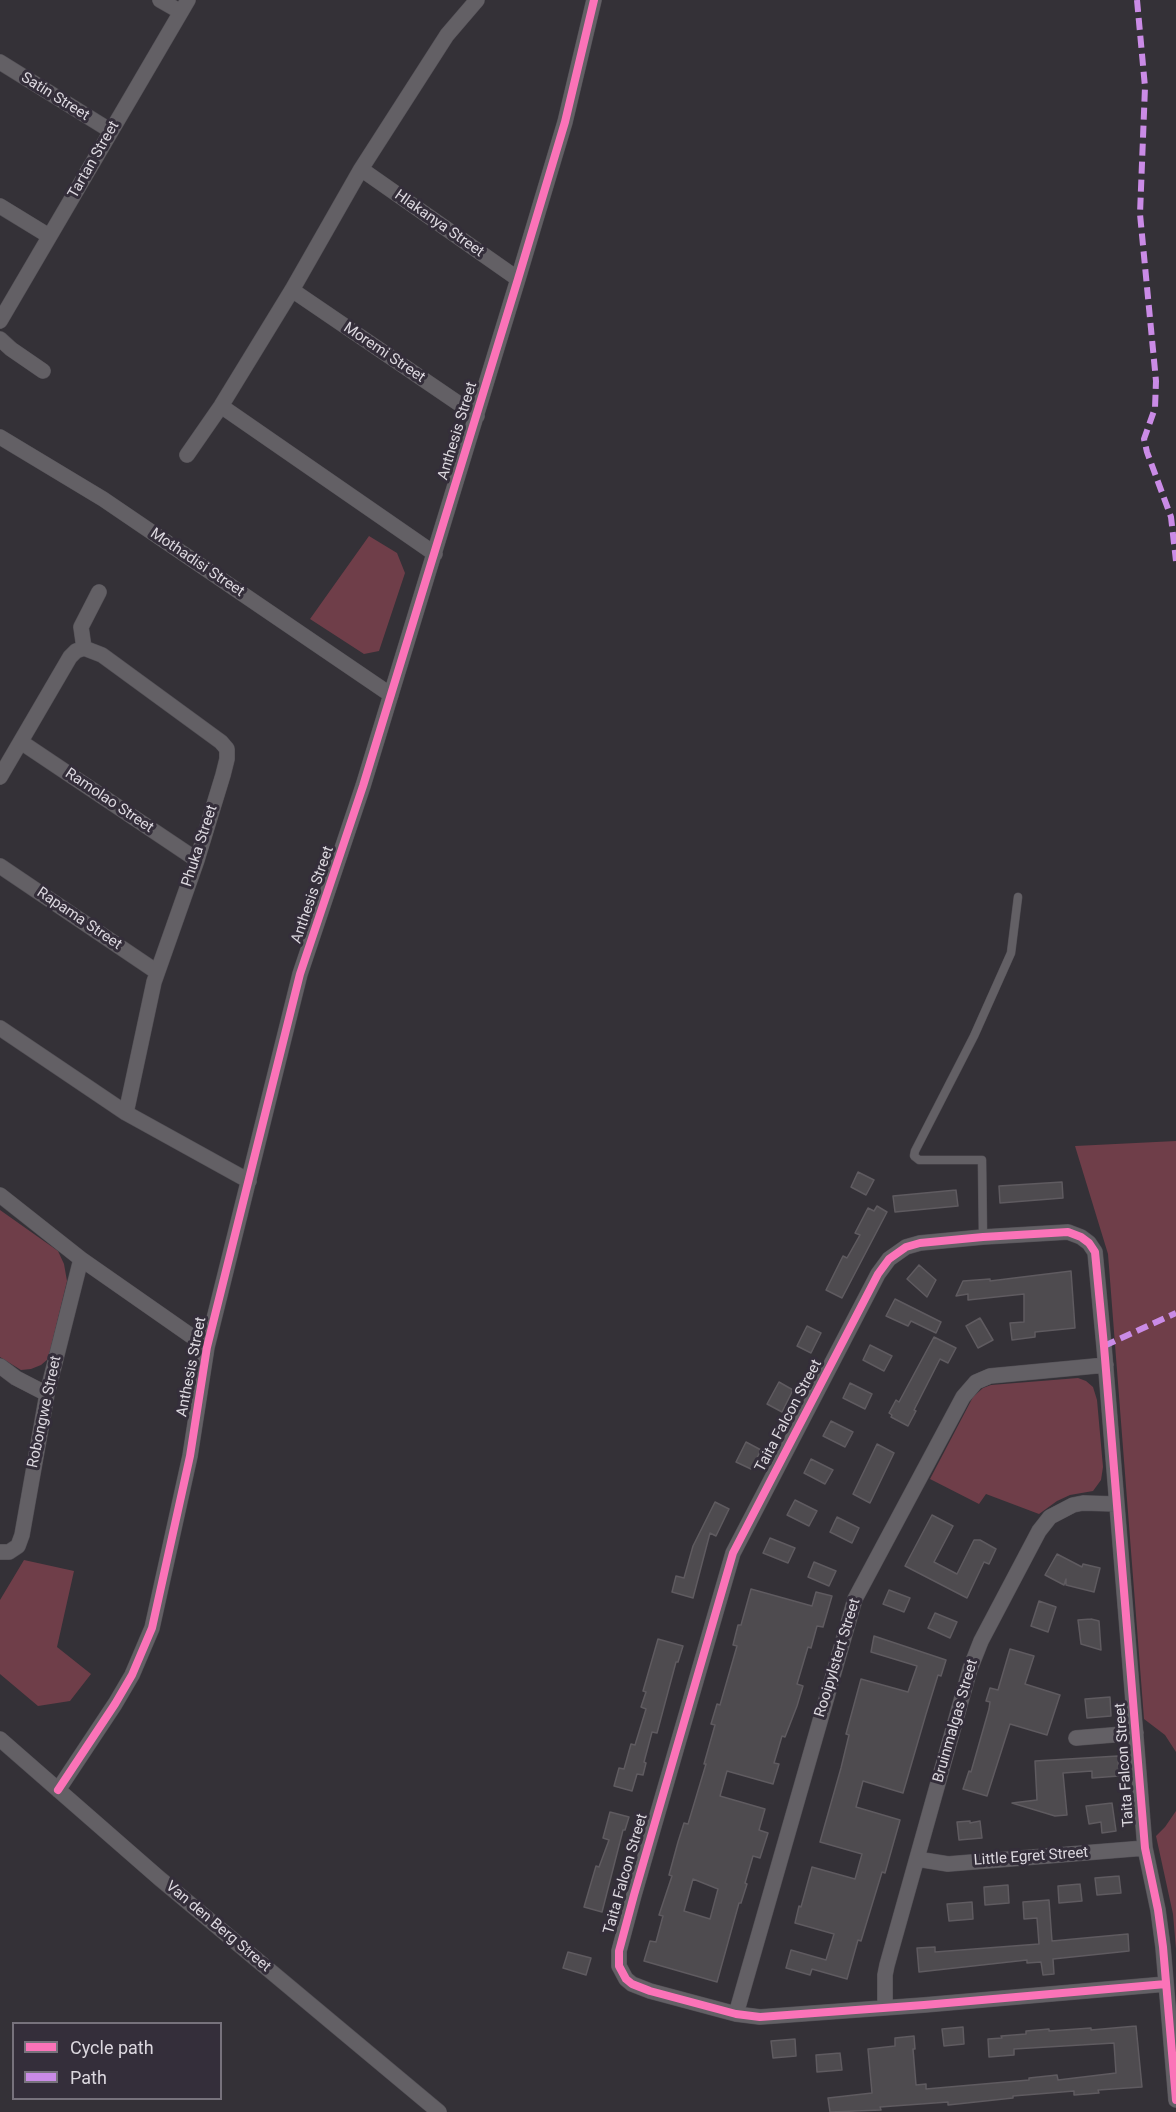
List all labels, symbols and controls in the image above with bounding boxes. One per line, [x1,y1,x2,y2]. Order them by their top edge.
street label: Satin Street [17,69,93,125]
street label: Tartan Street [65,118,123,202]
street label: Hlakanya Street [391,187,487,261]
street label: Moremi Street [340,319,428,387]
street label: Anthesis Street [435,380,481,482]
street label: Mothadisi Street [146,525,248,601]
street label: Ramolao Street [61,765,157,837]
street label: Phuka Street [178,803,222,889]
street label: Anthesis Street [288,844,338,946]
street label: Rapama Street [33,884,125,954]
street label: Anthesis Street [173,1315,211,1419]
street label: Robongwe Street [24,1354,66,1470]
street label: Taita Falcon Street [752,1357,826,1475]
street label: Rooipylstert Street [811,1596,865,1720]
street label: Bruinmalgas Street [930,1657,982,1785]
street label: Taita Falcon Street [1112,1702,1138,1828]
street label: Taita Falcon Street [600,1812,652,1936]
street label: Little Egret Street [973,1844,1089,1870]
street label: Van den Berg Street [162,1878,274,1976]
legend [12,2022,222,2100]
text: Cycle path [70,2037,154,2058]
text: Path [70,2067,107,2088]

